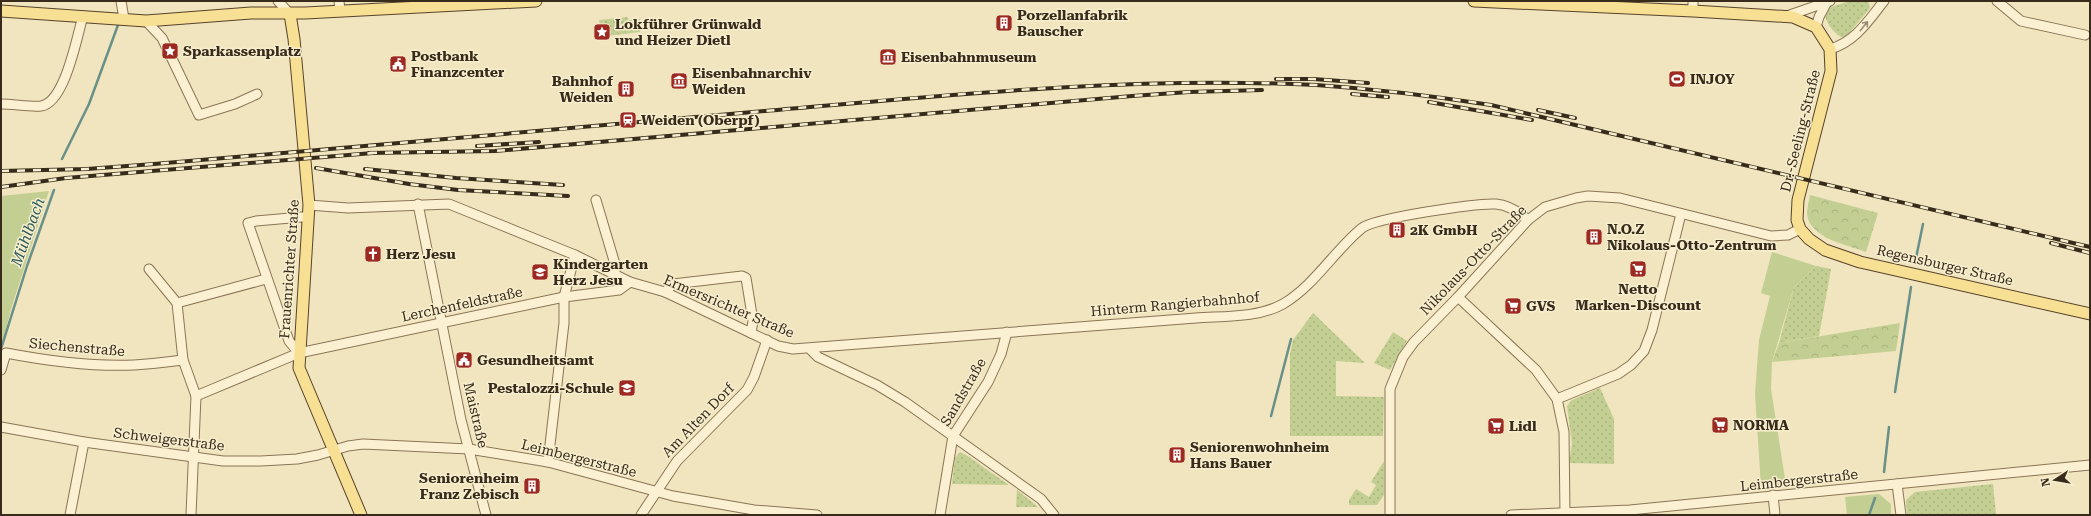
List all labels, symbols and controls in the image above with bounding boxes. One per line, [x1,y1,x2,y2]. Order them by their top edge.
place label: Porzellanfabrik Bauscher [1017,7,1128,39]
building icon: Porzellanfabrik Bauscher [994,13,1014,33]
place label: Lokführer Grünwald und Heizer Dietl [615,16,762,48]
one-way arrow [1860,20,1868,31]
place icon: Lokführer Grünwald und Heizer Dietl [592,22,612,42]
place icon: Sparkassenplatz [160,41,180,61]
place label: Sparkassenplatz [183,43,301,59]
museum icon: Eisenbahnmuseum [878,47,898,67]
place label: Postbank Finanzcenter [411,48,505,80]
place label: Eisenbahnmuseum [901,49,1037,65]
public building icon: Postbank Finanzcenter [388,54,408,74]
place label: Eisenbahnarchiv Weiden [692,65,812,97]
street label: Dr.-Seeling-Straße [1777,68,1823,194]
sports icon: INJOY [1667,69,1687,89]
museum icon: Eisenbahnarchiv Weiden [669,71,689,91]
place label: INJOY [1690,71,1735,87]
place label: Bahnhof Weiden [552,73,614,105]
building icon: Bahnhof Weiden [616,79,636,99]
station icon: Weiden (Oberpf) [618,110,638,130]
place label: Weiden (Oberpf) [641,112,760,128]
water label: Mühlbach [7,195,49,270]
street label: Frauenrichter Straße [276,199,302,339]
street label: Nikolaus-Otto-Straße [1417,202,1530,318]
building icon: 2K GmbH [1387,220,1407,240]
place label: N.O.Z Nikolaus-Otto-Zentrum [1607,221,1777,253]
place label: 2K GmbH [1410,222,1478,238]
building icon: N.O.Z Nikolaus-Otto-Zentrum [1584,227,1604,247]
street label: Regensburger Straße [1875,242,2015,289]
church icon: Herz Jesu [363,244,383,264]
place label: Herz Jesu [386,246,456,262]
place label: Kindergarten Herz Jesu [553,256,649,288]
supermarket icon: Netto Marken-Discount [1628,259,1648,279]
school or university icon: Kindergarten Herz Jesu [530,262,550,282]
street label: Ermersrichter Straße [661,271,797,341]
place label: Netto Marken-Discount [1575,281,1701,313]
street label: Lerchenfeldstraße [400,283,524,325]
street label: Hinterm Rangierbahnhof [1090,289,1261,319]
supermarket icon: GVS [1503,296,1523,316]
place label: GVS [1526,298,1556,314]
street label: Siechenstraße [28,335,126,359]
public building icon: Gesundheitsamt [454,350,474,370]
place label: Gesundheitsamt [477,352,594,368]
street label: Sandstraße [937,355,989,429]
school or university icon: Pestalozzi-Schule [617,378,637,398]
street label: Am Alten Dorf [659,379,738,460]
place label: Pestalozzi-Schule [488,380,614,396]
street label: Maistraße [461,381,491,450]
supermarket icon: NORMA [1710,415,1730,435]
supermarket icon: Lidl [1486,416,1506,436]
place label: NORMA [1733,417,1789,433]
place label: Lidl [1509,418,1537,434]
street label: Schweigerstraße [113,424,226,454]
street label: Leimbergerstraße [520,436,639,480]
place label: Seniorenwohnheim Hans Bauer [1190,439,1330,471]
building icon: Seniorenwohnheim Hans Bauer [1167,445,1187,465]
north arrow [2035,460,2075,500]
street label: Leimbergerstraße [1739,466,1859,494]
place label: Seniorenheim Franz Zebisch [419,470,520,502]
building icon: Seniorenheim Franz Zebisch [522,476,542,496]
text: N [2038,476,2053,487]

